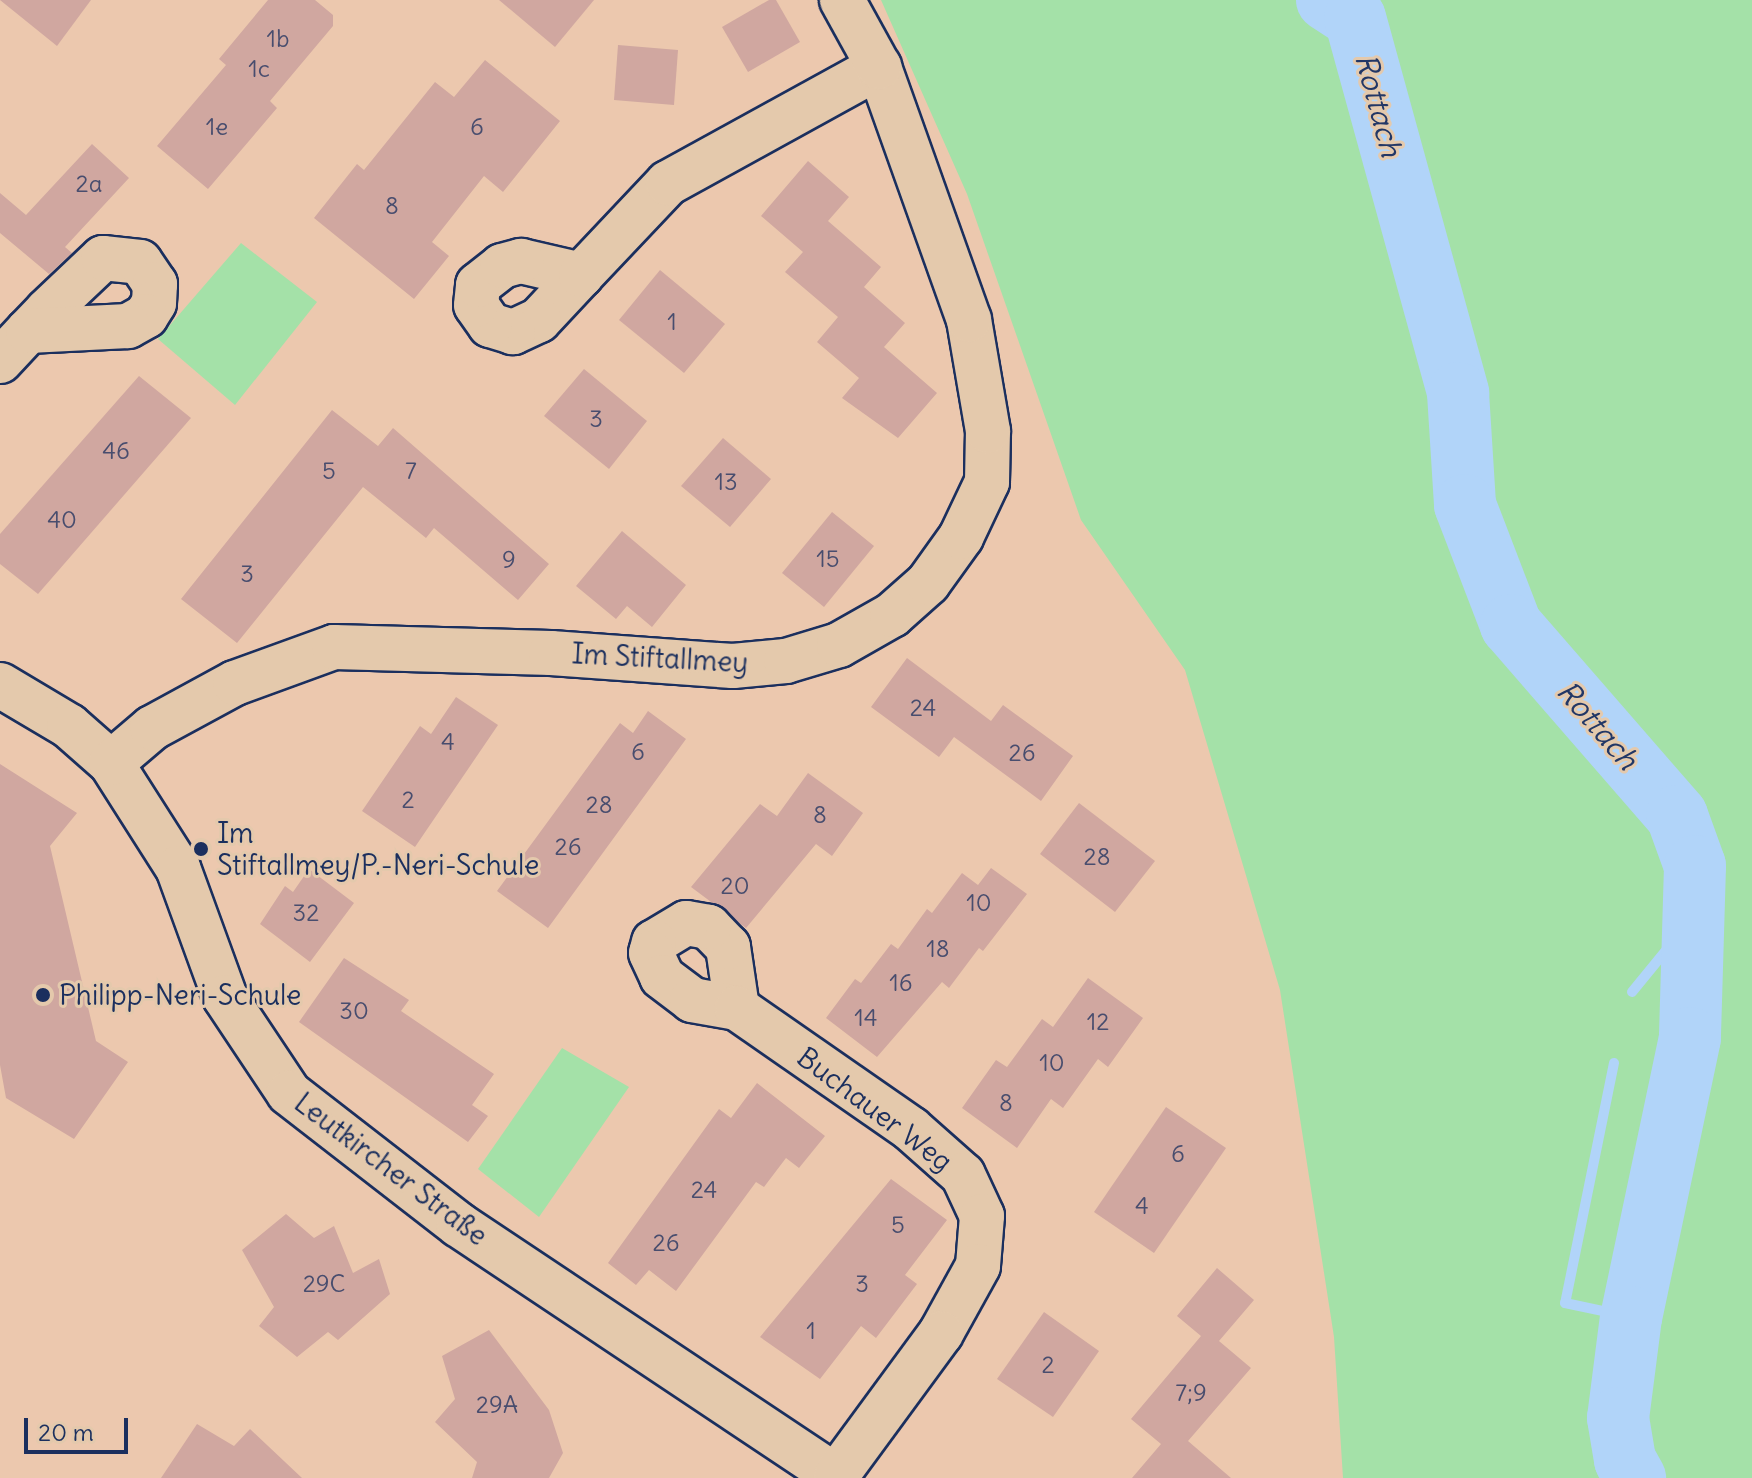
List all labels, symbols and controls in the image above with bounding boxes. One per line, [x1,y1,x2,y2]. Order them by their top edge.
house number: 1b [267,25,289,53]
water label: Rottach [1348,49,1410,161]
house number: 1c [248,55,270,83]
house number: 1e [206,113,228,141]
house number: 6 [470,113,484,141]
house number: 2a [76,170,102,198]
house number: 8 [385,192,399,220]
house number: 1 [667,308,677,336]
house number: 3 [589,405,603,433]
house number: 46 [102,437,130,465]
house number: 5 [322,457,336,485]
house number: 7 [405,457,417,485]
house number: 13 [714,468,738,496]
house number: 40 [47,506,77,534]
house number: 15 [816,545,840,573]
house number: 9 [502,546,516,574]
house number: 3 [240,560,254,588]
street label: Im Stiftallmey [571,637,749,679]
water label: Rottach [1550,673,1646,777]
house number: 24 [910,694,936,722]
house number: 4 [441,728,455,756]
house number: 6 [631,738,645,766]
house number: 26 [1009,739,1035,767]
house number: 2 [401,786,415,814]
house number: 28 [586,791,612,819]
house number: 8 [813,801,827,829]
place label: Im Stiftallmey/P.-Neri-Schule [217,816,539,882]
house number: 26 [555,833,581,861]
marker: Im Stiftallmey/P.-Neri-Schule [192,840,210,858]
house number: 28 [1084,843,1110,871]
house number: 20 [721,872,749,900]
house number: 10 [966,889,992,917]
house number: 32 [293,899,319,927]
house number: 18 [926,935,950,963]
house number: 16 [889,969,913,997]
place label: Philipp-Neri-Schule [59,978,301,1012]
marker: Philipp-Neri-Schule [34,986,52,1004]
house number: 30 [339,997,369,1025]
house number: 14 [854,1004,878,1032]
house number: 12 [1087,1008,1109,1036]
street label: Buchauer Weg [791,1040,959,1178]
house number: 10 [1039,1049,1065,1077]
street label: Leutkircher Straße [288,1086,494,1252]
house number: 8 [999,1089,1013,1117]
house number: 6 [1171,1140,1185,1168]
house number: 24 [691,1176,717,1204]
house number: 4 [1135,1192,1149,1220]
house number: 5 [891,1211,905,1239]
house number: 26 [653,1229,679,1257]
house number: 29C [303,1270,345,1298]
house number: 3 [855,1270,869,1298]
house number: 1 [806,1317,816,1345]
house number: 2 [1041,1351,1055,1379]
house number: 7;9 [1175,1379,1207,1407]
house number: 29A [476,1391,518,1419]
scale bar [28,1402,132,1452]
text: 20 m [38,1417,94,1447]

